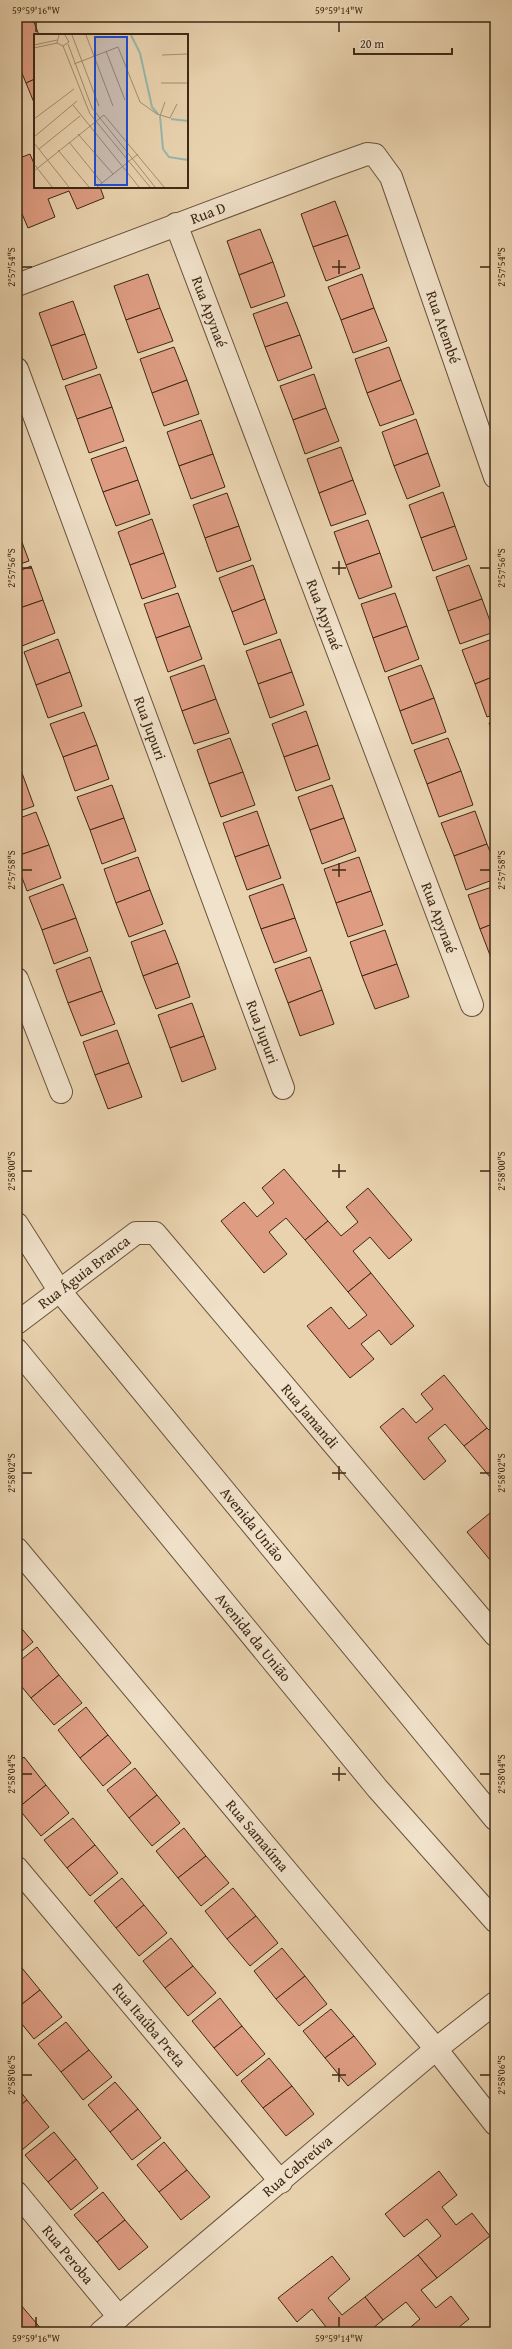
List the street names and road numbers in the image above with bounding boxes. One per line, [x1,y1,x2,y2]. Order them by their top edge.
street label: Rua D [187,196,228,229]
street label: Rua Apynaé [187,273,233,350]
street label: Rua Atembé [421,288,466,366]
street label: Rua Apynaé [302,576,348,653]
street label: Rua Jupuri [129,693,172,763]
street label: Rua Apynaé [416,879,462,956]
street label: Rua Jupuri [241,997,284,1067]
street label: Rua Águia Branca [33,1230,134,1314]
street label: Rua Jamandi [277,1379,344,1453]
street label: Avenida União [216,1482,290,1566]
street label: Avenida da União [211,1588,297,1686]
street label: Rua Samaúma [221,1795,294,1876]
street label: Rua Itaúba Preta [108,1978,191,2071]
street label: Rua Cabreúva [258,2130,336,2201]
street label: Rua Peroba [38,2220,99,2288]

